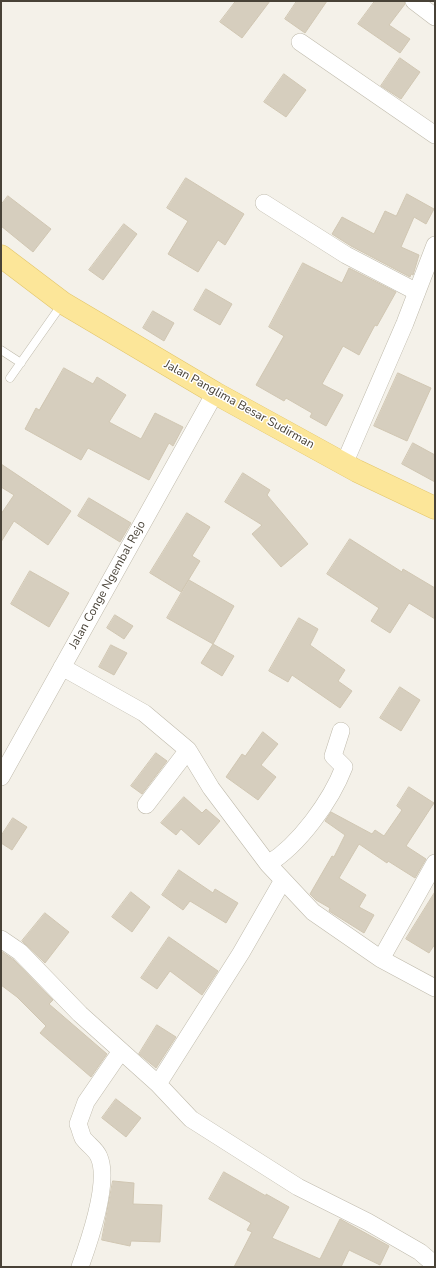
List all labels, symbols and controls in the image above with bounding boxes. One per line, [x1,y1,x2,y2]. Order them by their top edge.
street label: Jalan Panglima Besar Sudirman [161,358,317,452]
street label: Jalan Conge Ngembal Rejo [67,519,149,651]

